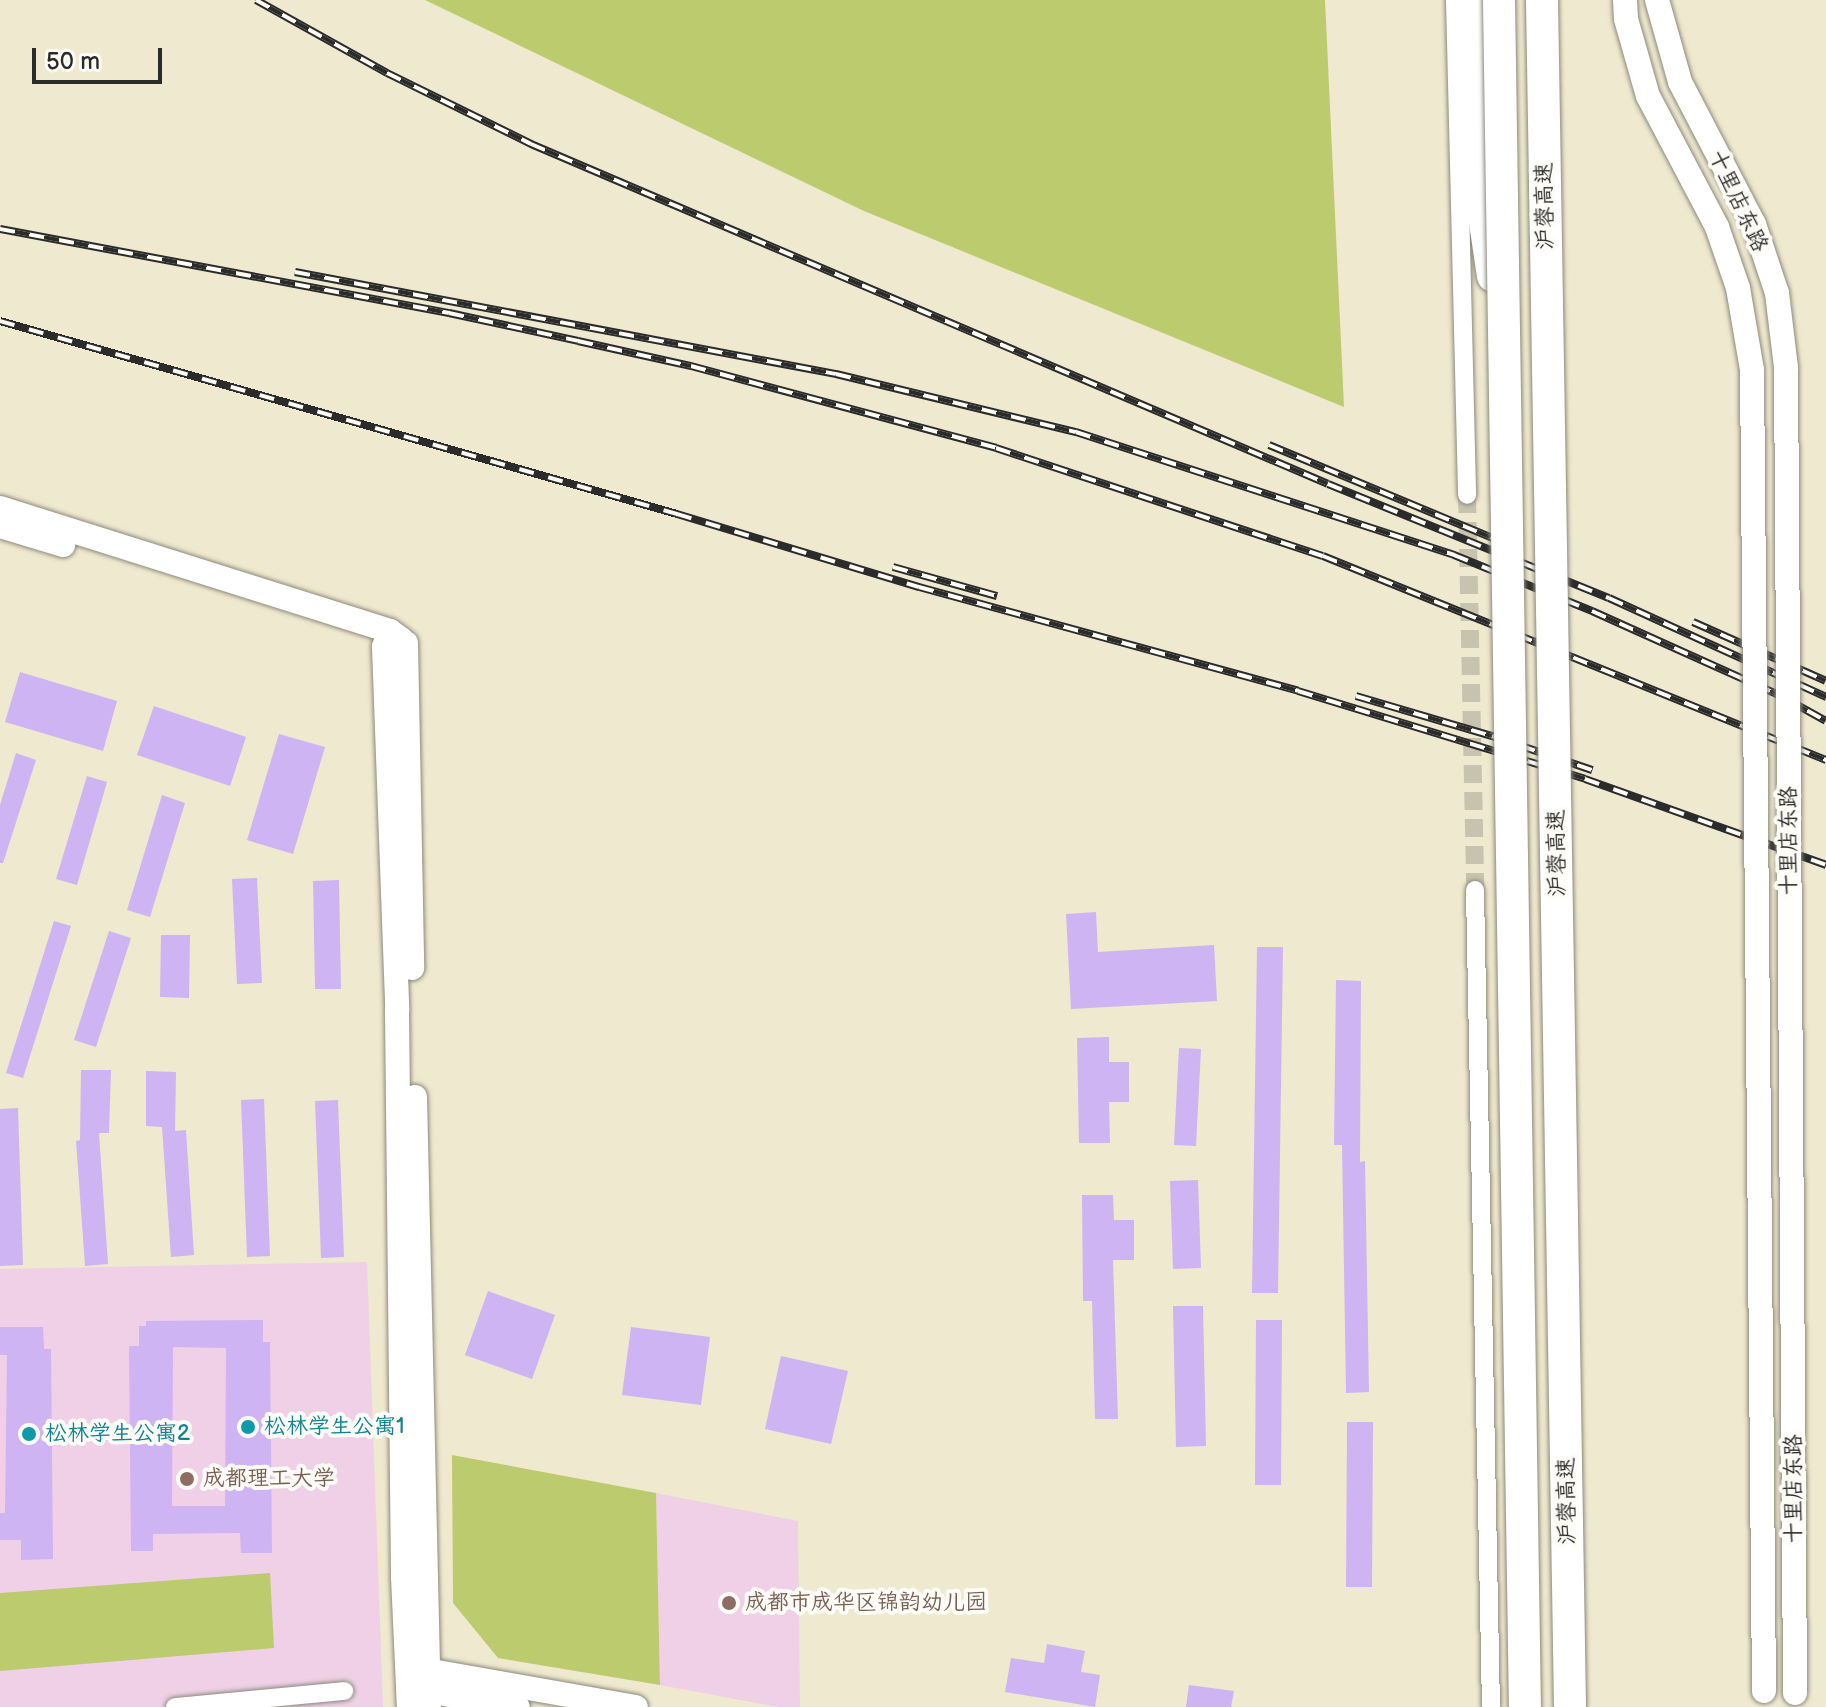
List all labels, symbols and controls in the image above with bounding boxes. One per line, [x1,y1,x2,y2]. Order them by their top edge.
scale bar [36,32,166,82]
text: 50 m [46,47,100,76]
street label: 十里店东路 [1703,146,1773,256]
street label: 沪蓉高速 [1531,162,1559,250]
street label: 十里店东路 [1776,786,1802,896]
street label: 沪蓉高速 [1543,809,1571,897]
place label: 松林学生公寓1 [264,1414,405,1440]
marker: 松林学生公寓1 [239,1418,257,1436]
place label: 松林学生公寓2 [45,1421,190,1447]
marker: 松林学生公寓2 [20,1425,38,1443]
street label: 十里店东路 [1781,1434,1807,1544]
street label: 沪蓉高速 [1553,1457,1581,1545]
place label: 成都理工大学 [203,1466,335,1492]
marker: 成都理工大学 [178,1470,196,1488]
place label: 成都市成华区锦韵幼儿园 [745,1590,987,1616]
marker: 成都市成华区锦韵幼儿园 [720,1594,738,1612]

